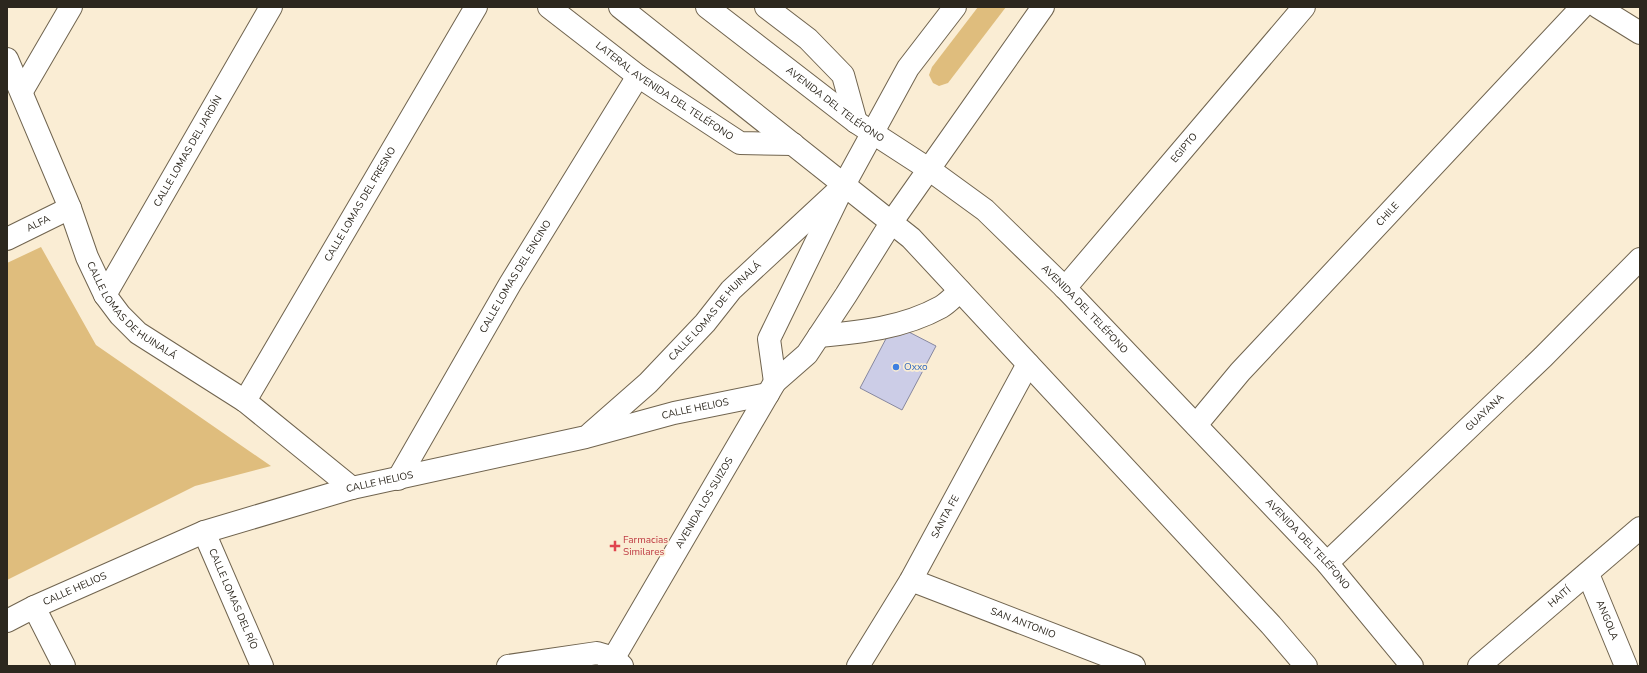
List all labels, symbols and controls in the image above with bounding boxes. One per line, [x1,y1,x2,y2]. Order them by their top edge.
street label: LATERAL AVENIDA DEL TELÉFONO [593,39,736,144]
street label: AVENIDA DEL TELÉFONO [783,63,887,146]
street label: CALLE LOMAS DEL JARDÍN [150,93,226,209]
street label: EGIPTO [1168,130,1201,166]
street label: CALLE LOMAS DEL FRESNO [321,144,400,264]
street label: CHILE [1373,199,1403,229]
street label: ALFA [24,211,53,235]
street label: CALLE LOMAS DEL ENCINO [476,217,555,336]
street label: CALLE LOMAS DE HUINALÁ [665,258,765,364]
street label: CALLE LOMAS DE HUINALÁ [83,259,180,363]
street label: AVENIDA DEL TELÉFONO [1038,262,1131,357]
place label: Oxxo [904,360,928,374]
marker: Oxxo [891,362,901,372]
street label: GUAYANA [1462,390,1508,434]
street label: CALLE HELIOS [660,395,730,423]
street label: AVENIDA LOS SUIZOS [672,455,737,551]
street label: CALLE HELIOS [344,468,415,496]
street label: SANTA FE [928,492,963,541]
street label: AVENIDA DEL TELÉFONO [1262,496,1353,593]
place label: Farmacias Similares [623,533,668,559]
marker: Farmacias Similares [610,541,620,551]
street label: CALLE LOMAS DEL RÍO [205,546,261,652]
street label: CALLE HELIOS [41,569,109,609]
street label: HAITÍ [1545,582,1575,611]
street label: ANGOLA [1593,598,1622,643]
street label: SAN ANTONIO [988,604,1058,642]

